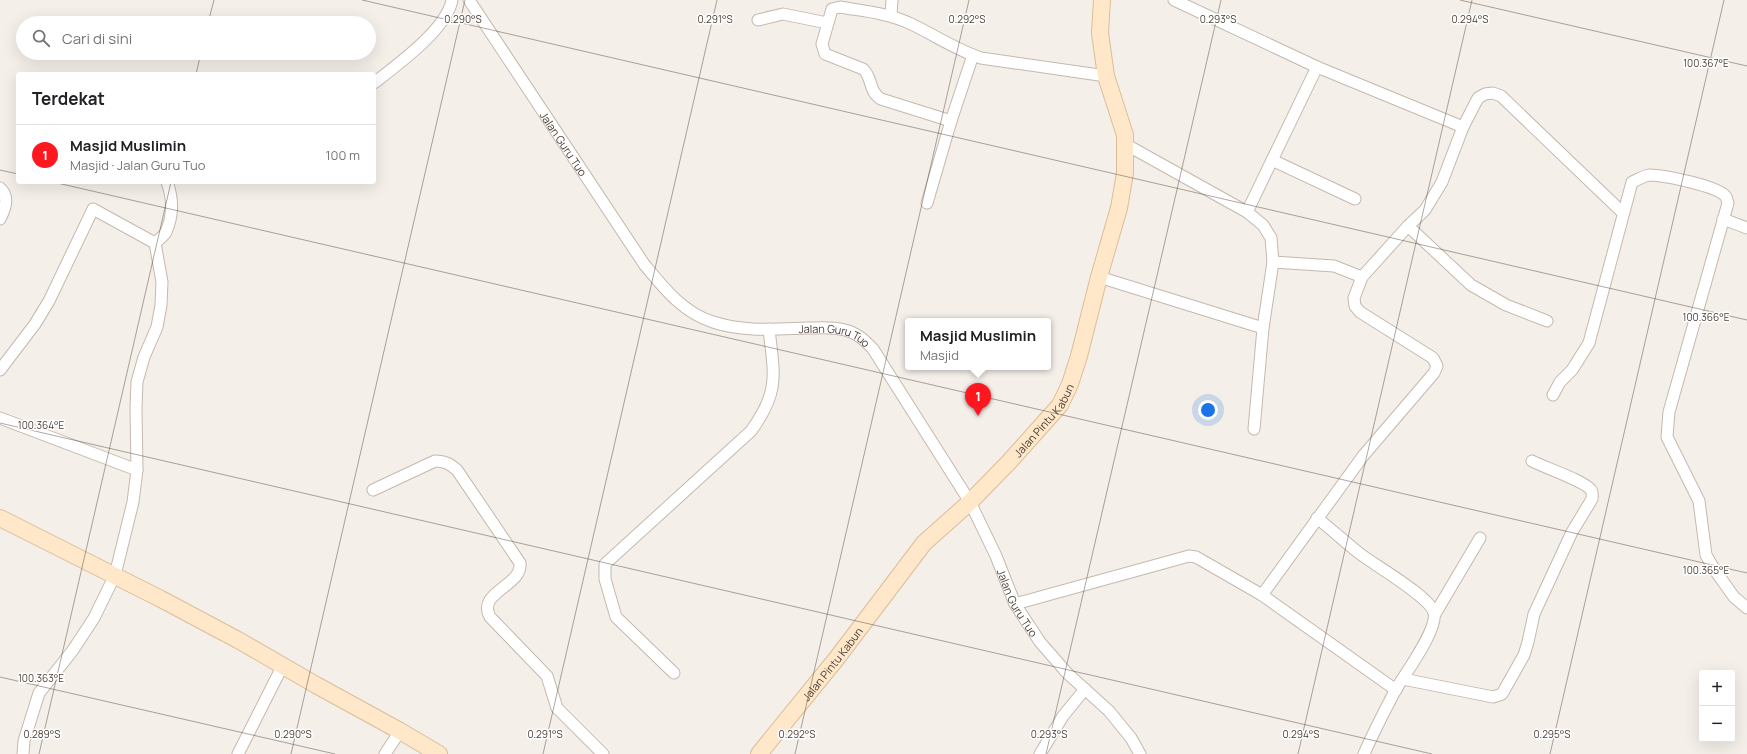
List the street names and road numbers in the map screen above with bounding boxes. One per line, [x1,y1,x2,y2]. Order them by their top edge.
street label: Jalan Guru Tuo [537,108,591,179]
street label: Jalan Guru Tuo [798,320,874,350]
street label: Jalan Pintu Kabun [1010,381,1077,460]
street label: Jalan Guru Tuo [994,566,1042,640]
street label: Jalan Pintu Kabun [798,624,865,704]

